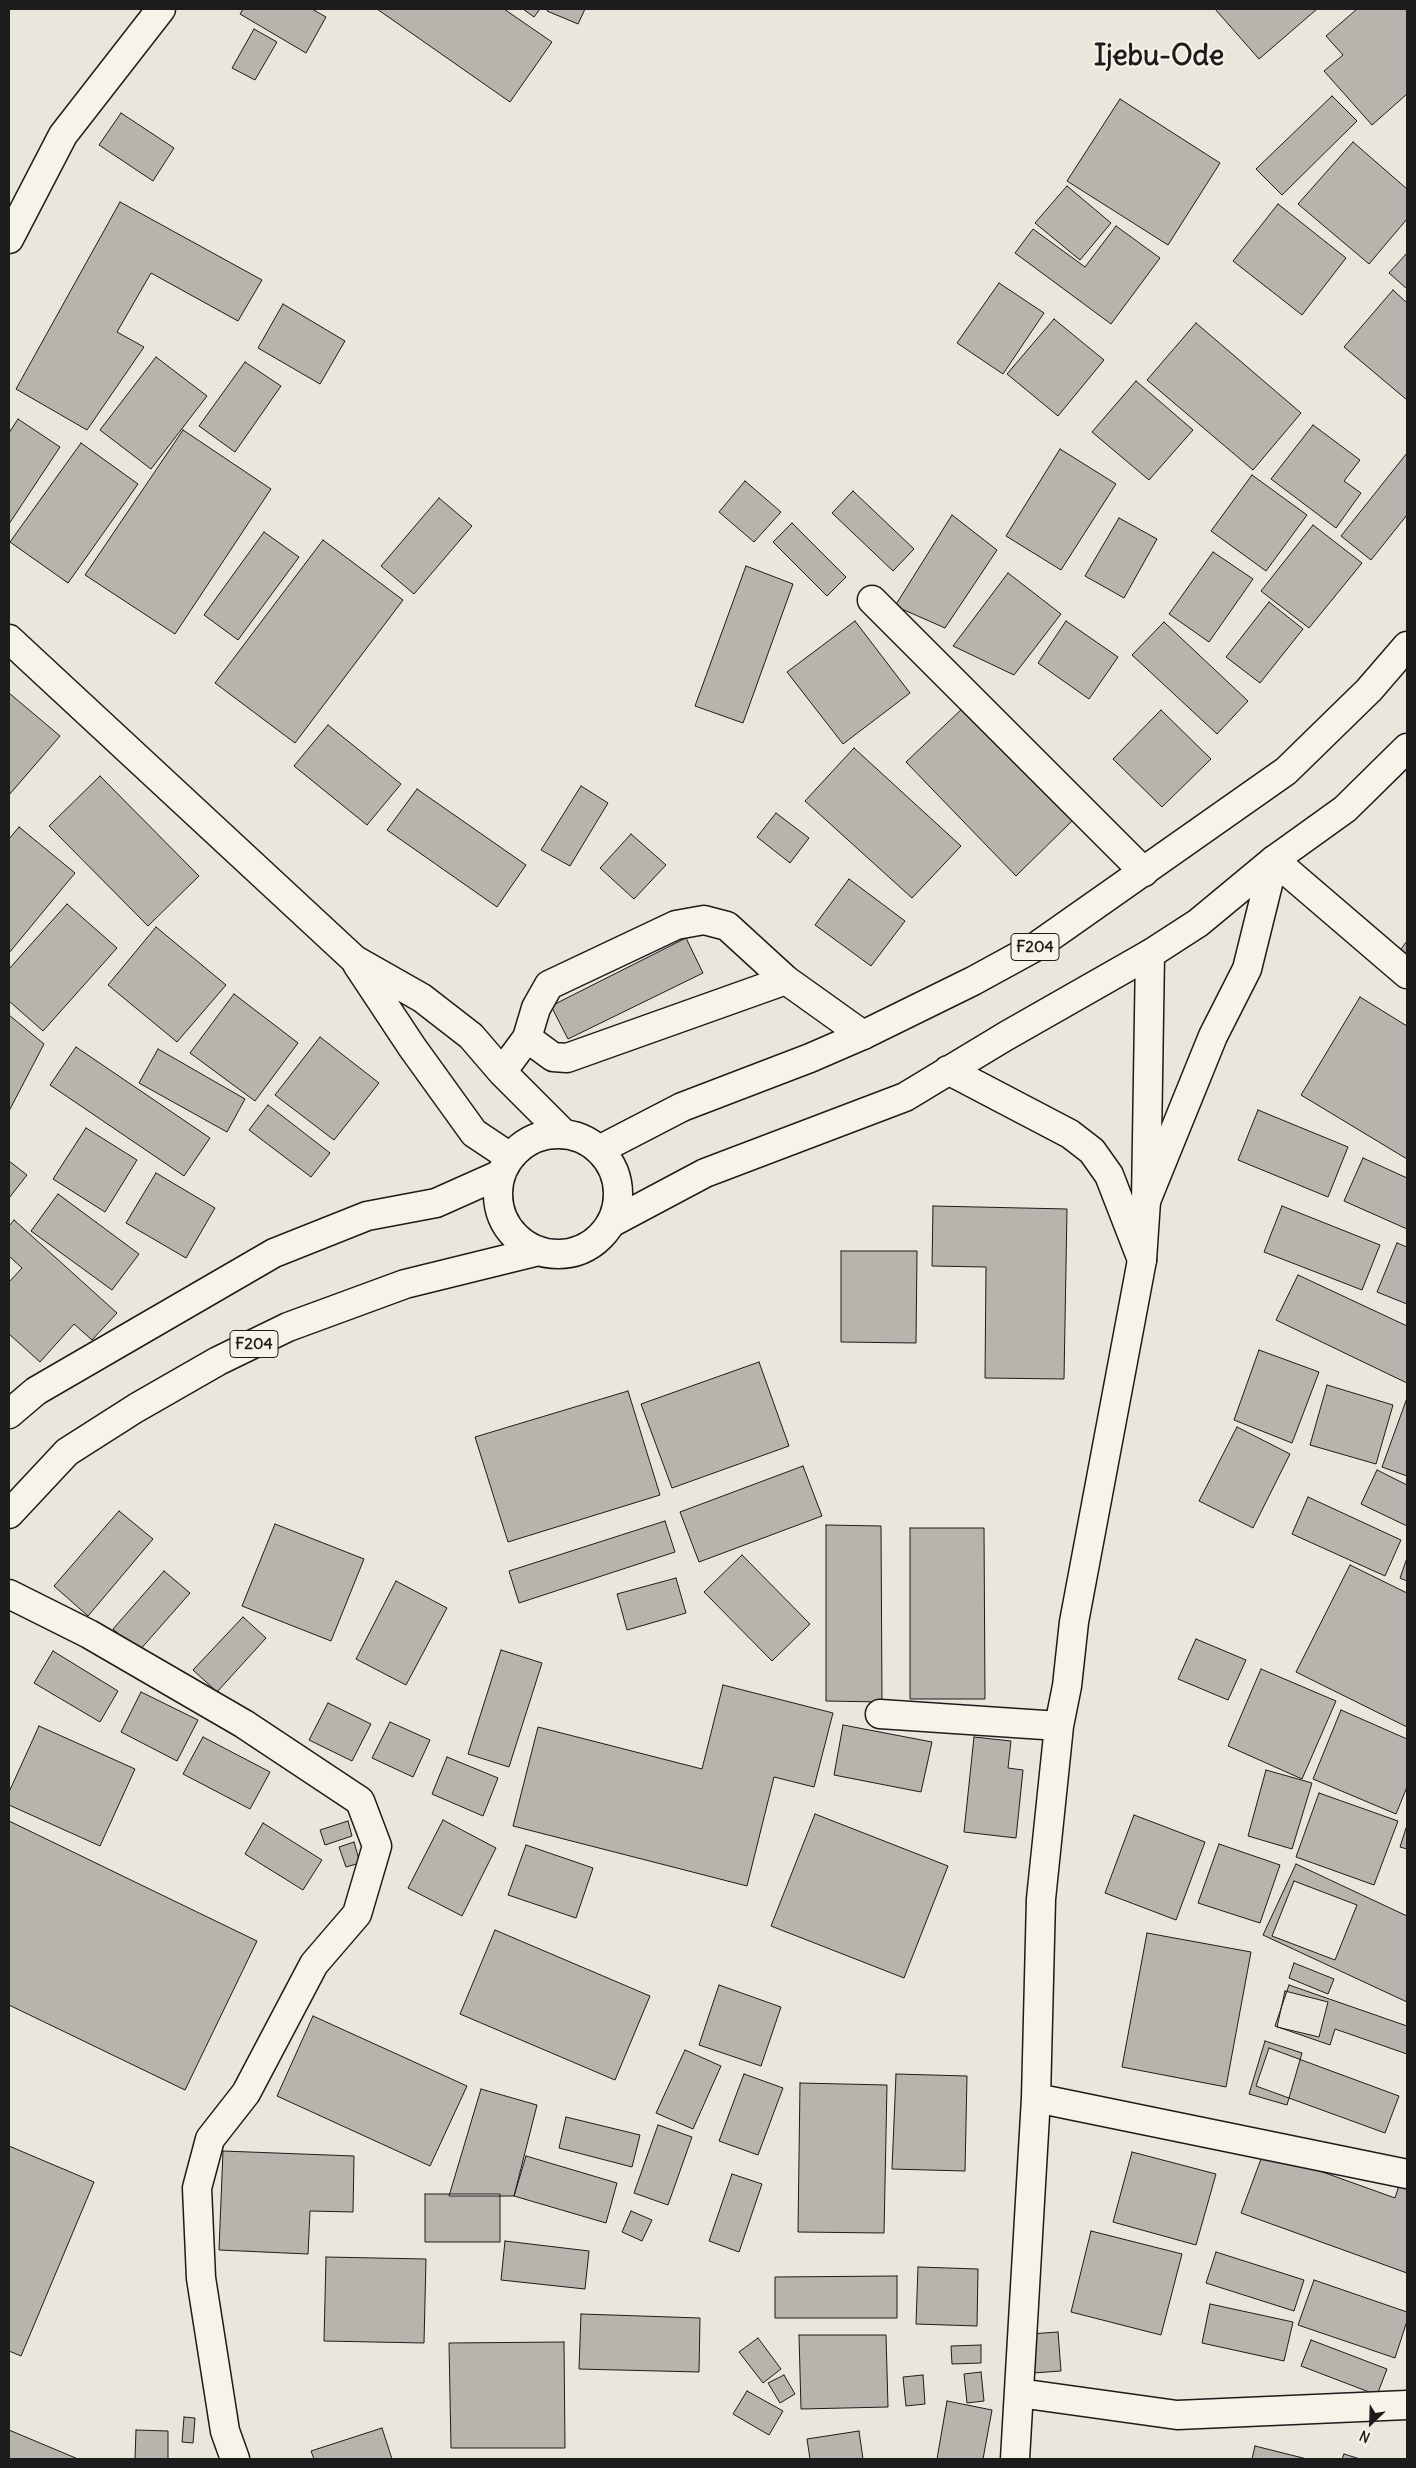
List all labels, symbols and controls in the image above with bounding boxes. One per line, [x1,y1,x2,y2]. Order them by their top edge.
district label: Ijebu-Ode [1094,40,1224,74]
road number: F204 [1011,934,1059,960]
road number: F204 [230,1330,278,1358]
north arrow [1346,2398,1396,2448]
text: N [1357,2427,1373,2447]

